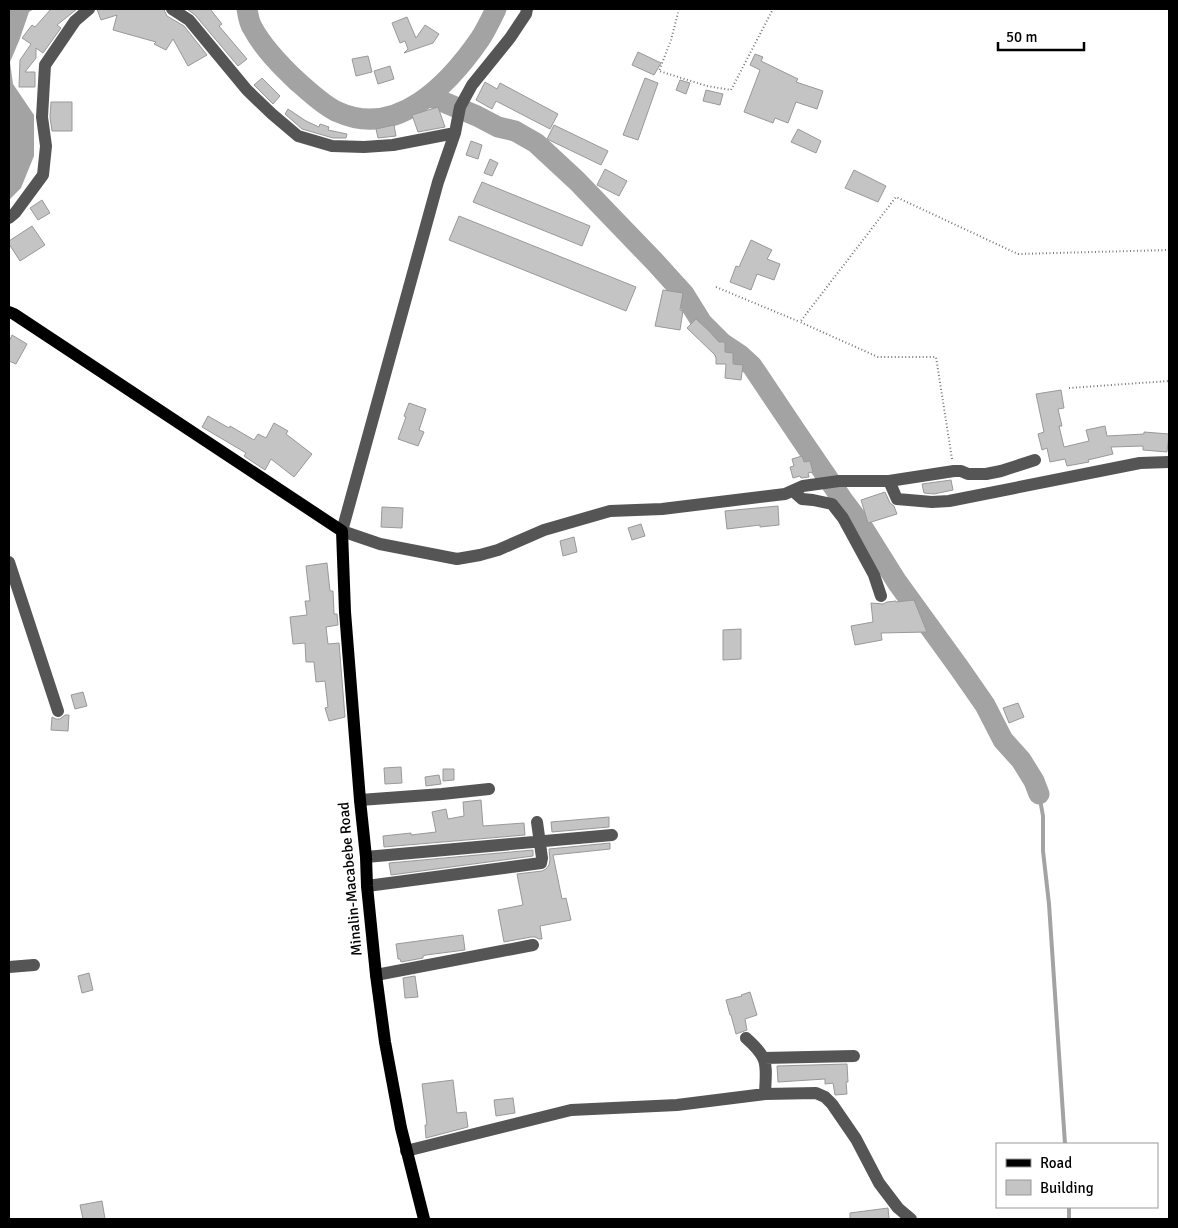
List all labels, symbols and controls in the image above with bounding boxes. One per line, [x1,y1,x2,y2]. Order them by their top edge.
scale bar [998,20,1084,52]
text: 50 m [1006,28,1037,46]
street label: Minalin-Macabebe Road [334,801,366,957]
legend [996,1143,1158,1208]
text: Road [1040,1154,1072,1172]
text: Building [1040,1179,1094,1197]

